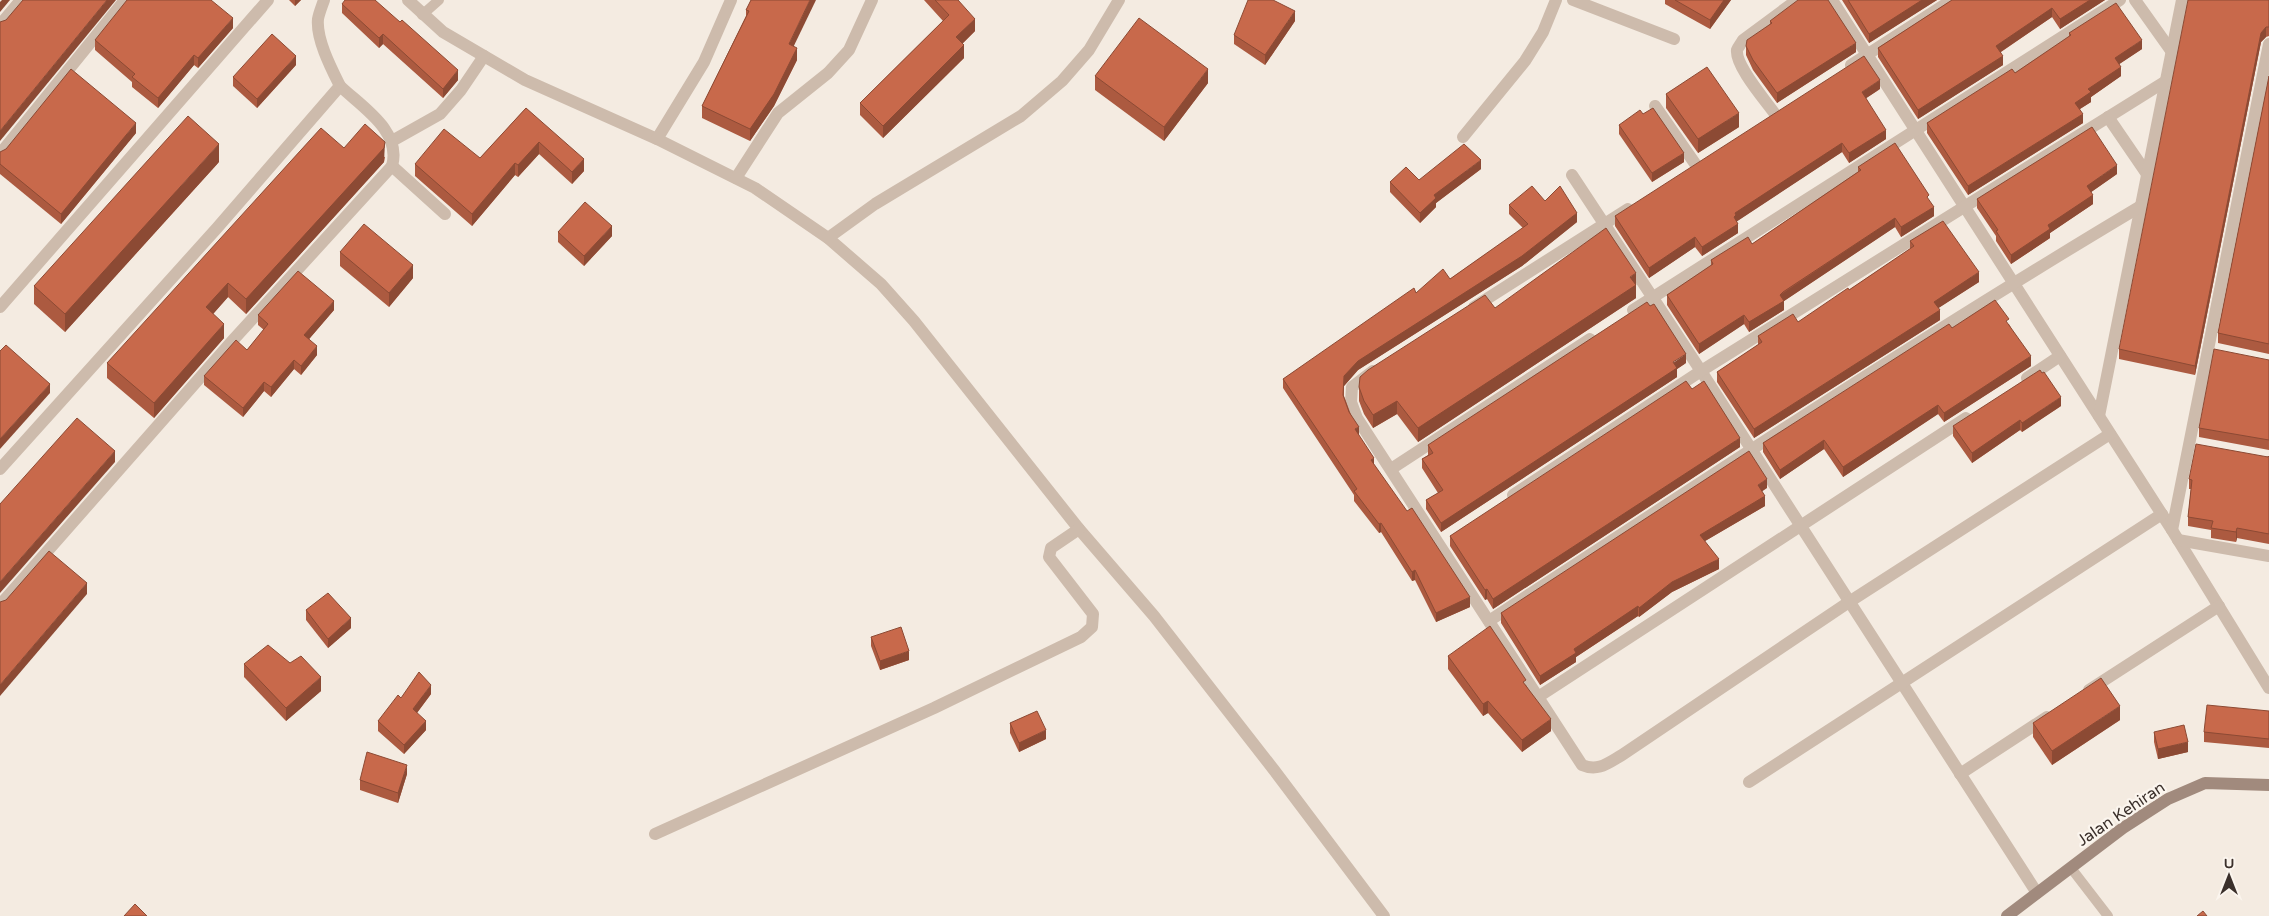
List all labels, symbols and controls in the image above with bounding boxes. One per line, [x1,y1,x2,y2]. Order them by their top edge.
street label: Jalan Kehiran [2073,777,2169,851]
north arrow [2204,851,2254,901]
text: U [2224,855,2234,872]

